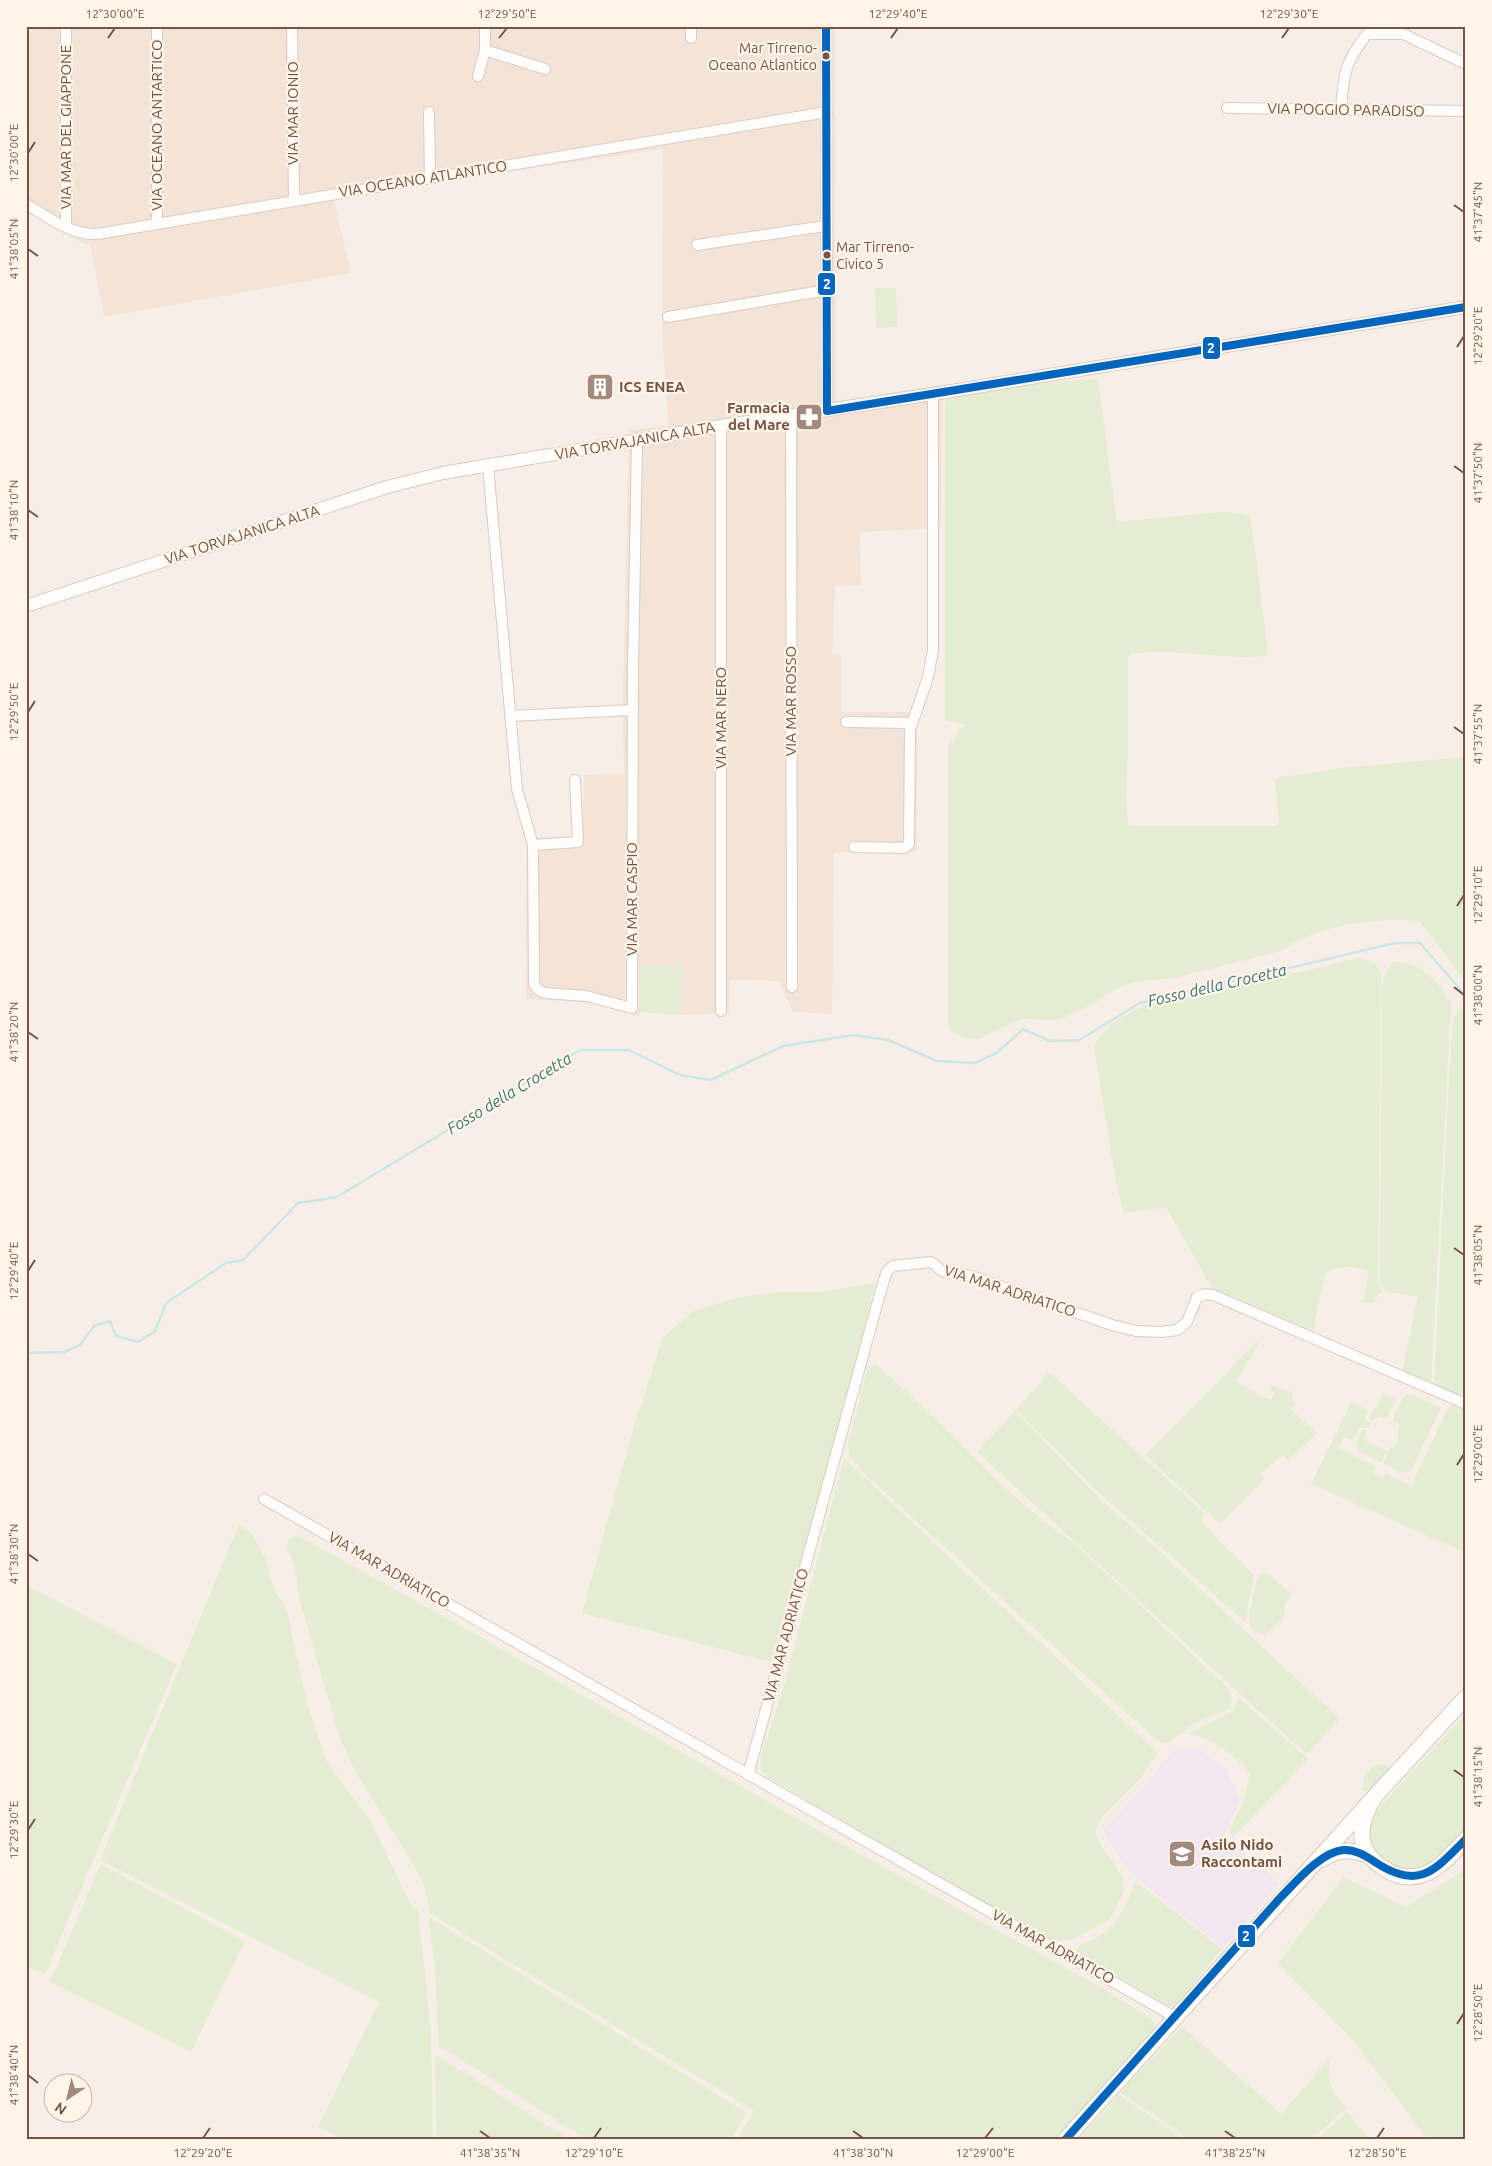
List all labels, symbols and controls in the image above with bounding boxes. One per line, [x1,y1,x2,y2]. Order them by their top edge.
text: 12°30'00"E [86,7,145,20]
text: 12°29'50"E [478,7,537,20]
text: 12°29'40"E [869,7,928,20]
text: 12°29'30"E [1260,7,1319,20]
street label: VIA OCEANO ANTARTICO [148,39,165,211]
place label: Mar Tirreno- Oceano Atlantico [708,40,817,73]
street label: VIA MAR DEL GIAPPONE [57,45,74,209]
marker: Mar Tirreno- Oceano Atlantico [821,51,831,61]
street label: VIA MAR IONIO [284,61,301,165]
street label: VIA POGGIO PARADISO [1267,100,1425,119]
text: 12°30'00"E [7,123,20,182]
street label: VIA OCEANO ATLANTICO [338,157,508,200]
text: 41°37'45"N [1471,182,1484,242]
text: 41°38'05"N [7,219,20,279]
place label: Mar Tirreno- Civico 5 [836,239,914,272]
marker: Mar Tirreno- Civico 5 [822,250,832,260]
line badge: 2 [817,272,836,296]
text: 2 [823,276,831,292]
text: 12°29'20"E [1471,306,1484,365]
line badge: 2 [1202,336,1221,360]
text: 2 [1207,340,1215,356]
building icon: ICS ENEA [585,372,615,402]
place label: ICS ENEA [619,378,686,395]
place label: Farmacia del Mare [727,399,790,433]
pharmacy icon: Farmacia del Mare [794,402,824,432]
street label: VIA TORVAJANICA ALTA [554,418,716,463]
text: 41°37'50"N [1471,443,1484,503]
text: 41°38'10"N [7,480,20,540]
street label: VIA TORVAJANICA ALTA [162,501,322,568]
street label: VIA MAR ROSSO [782,646,799,756]
street label: VIA MAR NERO [712,667,729,769]
text: 12°29'50"E [7,682,20,741]
text: 41°37'55"N [1471,704,1484,764]
street label: VIA MAR CASPIO [623,842,640,956]
text: 12°29'10"E [1471,865,1484,924]
water label: Fosso della Crocetta [1146,960,1289,1010]
text: 41°38'00"N [1471,965,1484,1025]
text: 41°38'20"N [7,1002,20,1062]
water label: Fosso della Crocetta [444,1049,575,1137]
text: 41°38'05"N [1471,1225,1484,1285]
text: 12°29'40"E [7,1241,20,1300]
street label: VIA MAR ADRIATICO [942,1261,1078,1320]
text: 12°29'00"E [1471,1424,1484,1483]
text: 41°38'30"N [7,1524,20,1584]
street label: VIA MAR ADRIATICO [325,1528,453,1611]
street label: VIA MAR ADRIATICO [760,1566,812,1703]
text: 41°38'15"N [1471,1747,1484,1807]
text: 12°29'30"E [7,1800,20,1859]
place label: Asilo Nido Raccontami [1201,1836,1282,1870]
school or university icon: Asilo Nido Raccontami [1167,1839,1197,1869]
street label: VIA MAR ADRIATICO [989,1906,1117,1987]
line badge: 2 [1237,1924,1256,1948]
text: 2 [1242,1928,1250,1944]
text: 12°28'50"E [1471,1983,1484,2042]
text: 41°38'40"N [7,2045,20,2105]
north arrow [42,2074,92,2124]
text: N [52,2099,69,2118]
text: 12°29'20"E [174,2146,233,2159]
text: 41°38'35"N [460,2146,520,2159]
text: 12°29'10"E [565,2146,624,2159]
text: 41°38'30"N [833,2146,893,2159]
text: 12°29'00"E [956,2146,1015,2159]
text: 41°38'25"N [1205,2146,1265,2159]
text: 12°28'50"E [1348,2146,1407,2159]

